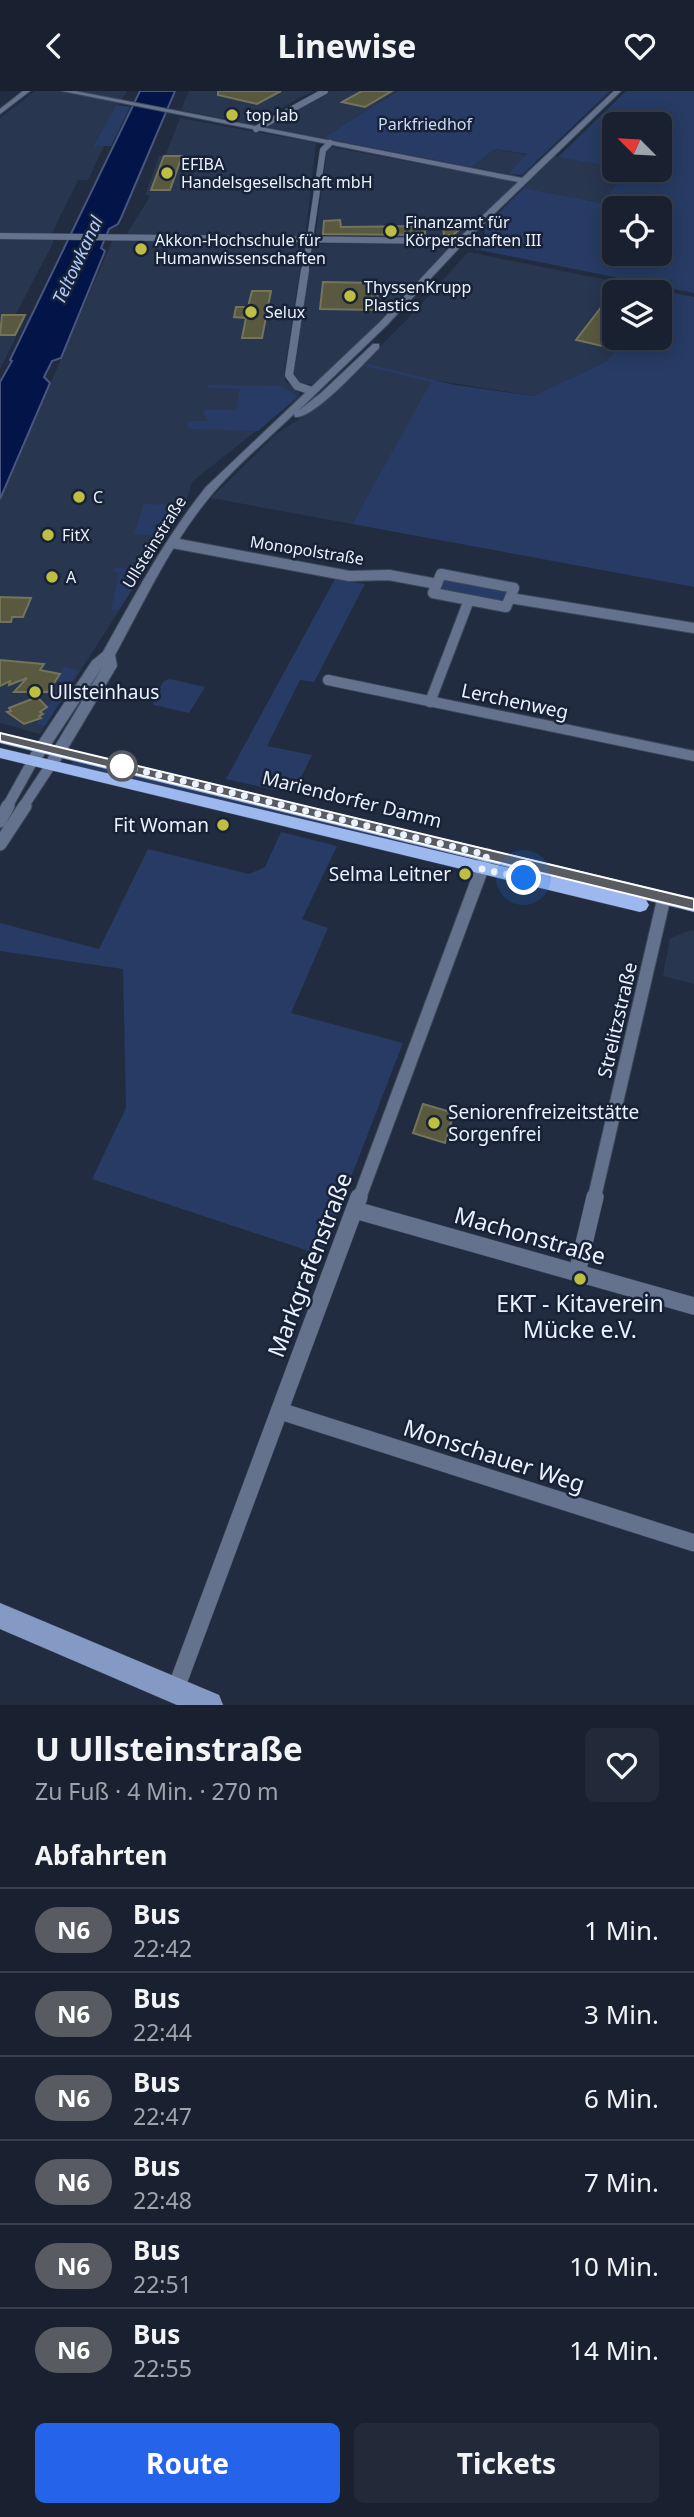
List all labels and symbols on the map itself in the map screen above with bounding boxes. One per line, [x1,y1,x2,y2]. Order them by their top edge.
place label: top lab [246,104,298,126]
marker: top lab [224,107,240,123]
north arrow [602,112,672,182]
park label: Parkfriedhof [378,113,473,135]
place label: EFIBA Handelsgesellschaft mbH [181,153,373,193]
marker: EFIBA Handelsgesellschaft mbH [159,165,175,181]
water label: Teltowkanal [46,211,108,308]
place label: Finanzamt für Körperschaften III [405,211,542,251]
marker: Finanzamt für Körperschaften III [383,223,399,239]
place label: Akkon-Hochschule für Humanwissenschaften [155,229,326,269]
marker: Akkon-Hochschule für Humanwissenschaften [133,241,149,257]
place label: ThyssenKrupp Plastics [364,276,471,316]
marker: ThyssenKrupp Plastics [342,288,358,304]
place label: Selux [265,301,306,323]
marker: Selux [243,304,259,320]
place label: C [93,486,103,508]
marker: C [71,489,87,505]
street label: Ullsteinstraße [117,492,191,592]
place label: FitX [62,524,90,546]
marker: FitX [40,527,56,543]
street label: Monopolstraße [248,530,366,570]
place label: A [66,566,77,588]
marker: A [44,569,60,585]
street label: Lerchenweg [459,677,571,725]
place label: Ullsteinhaus [49,679,159,705]
marker: Ullsteinhaus [27,684,43,700]
unlabelled marker [107,751,137,781]
street label: Mariendorfer Damm [259,764,445,834]
place label: Fit Woman [113,812,209,838]
marker: Fit Woman [215,817,231,833]
your location [506,860,541,895]
place label: Selma Leitner [329,861,451,887]
marker: Selma Leitner [457,866,473,882]
street label: Strelitzstraße [591,960,643,1080]
place label: Seniorenfreizeitstätte Sorgenfrei [448,1099,639,1147]
marker: Seniorenfreizeitstätte Sorgenfrei [426,1115,442,1131]
street label: Markgrafenstraße [259,1168,359,1362]
street label: Machonstraße [451,1198,610,1272]
marker: EKT - Kitaverein Mücke e.V. [572,1271,588,1287]
place label: EKT - Kitaverein Mücke e.V. [496,1287,664,1345]
street label: Monschauer Weg [400,1411,589,1499]

